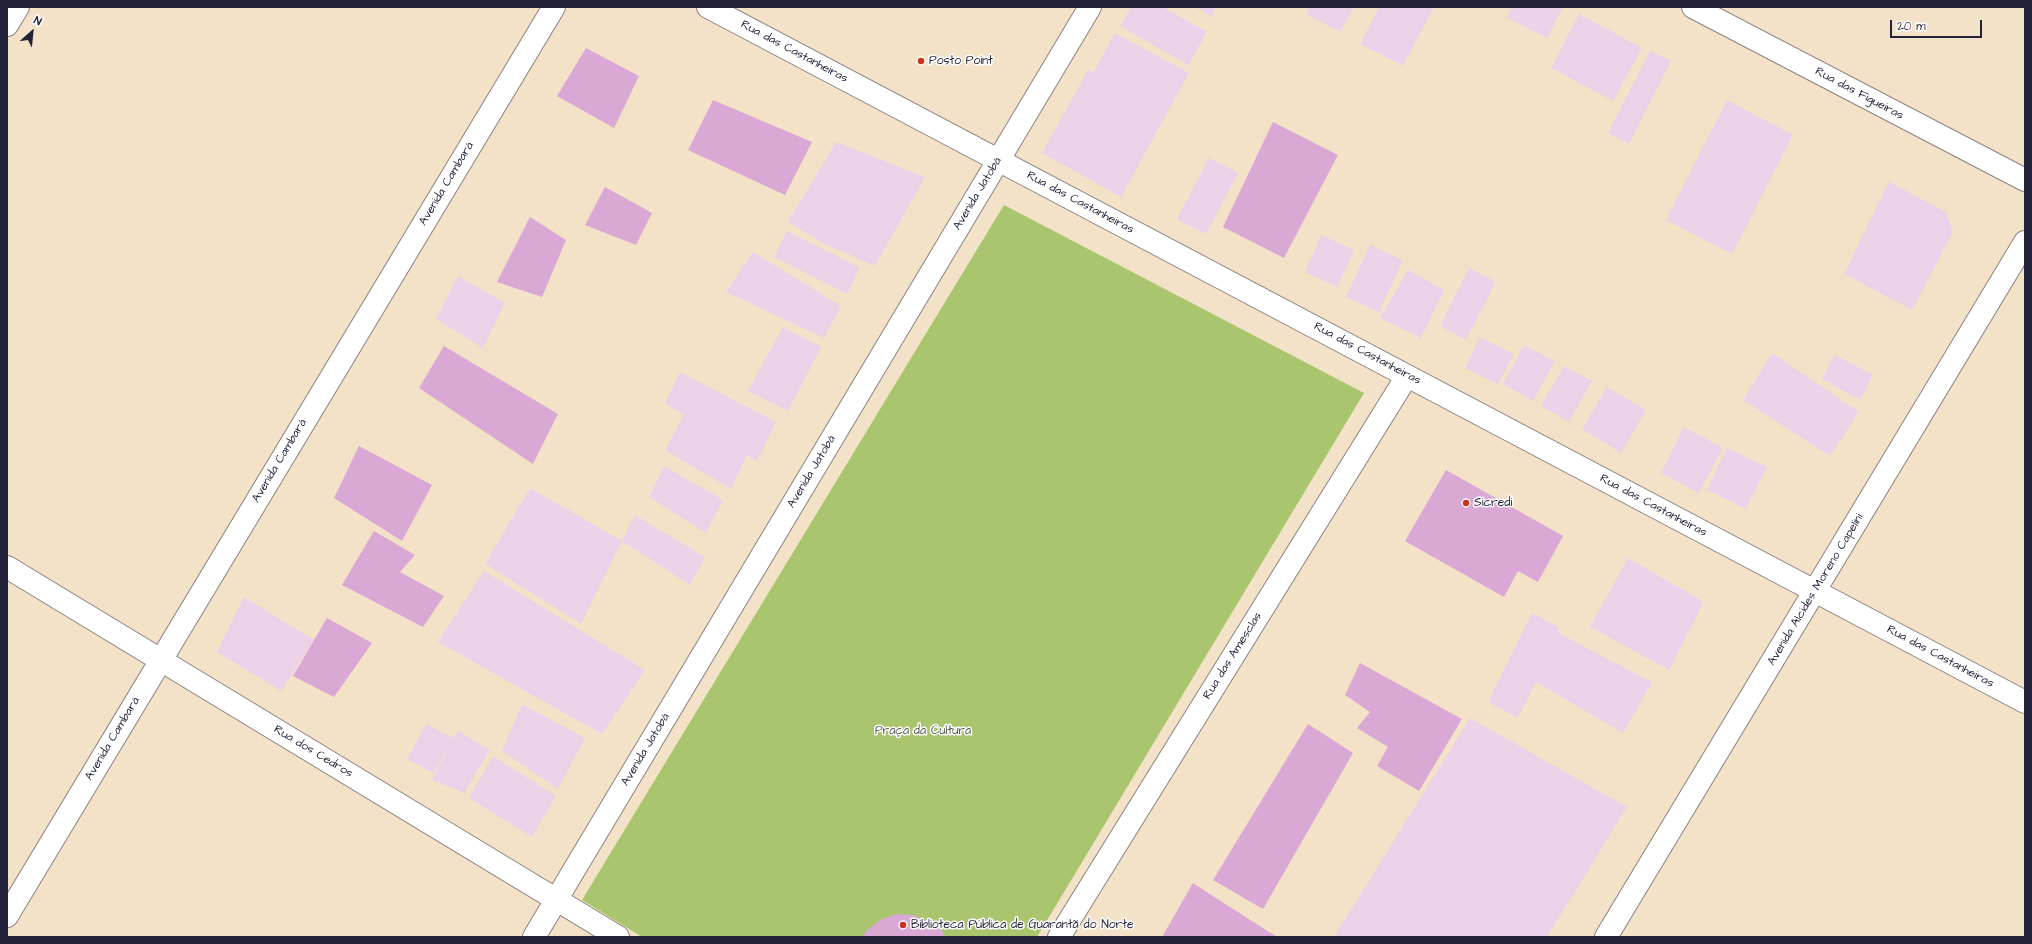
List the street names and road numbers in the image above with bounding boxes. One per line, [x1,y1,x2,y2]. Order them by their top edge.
street label: Rua das Castanheiras [738,18,850,86]
street label: Rua das Figueiras [1812,65,1906,123]
street label: Avenida Cambará [416,140,478,228]
street label: Avenida Jatobá [951,155,1005,233]
street label: Rua das Castanheiras [1024,169,1136,237]
street label: Rua das Castanheiras [1311,320,1423,388]
street label: Avenida Cambará [249,417,311,505]
street label: Avenida Jatobá [785,433,839,511]
street label: Rua das Castanheiras [1597,472,1709,540]
street label: Avenida Alcides Moreno Capelini [1765,512,1867,668]
street label: Rua das Amesclas [1200,610,1266,702]
street label: Rua das Castanheiras [1884,623,1996,691]
street label: Avenida Cambará [82,695,144,783]
street label: Avenida Jatobá [619,711,673,789]
street label: Rua dos Cedros [271,723,355,781]

